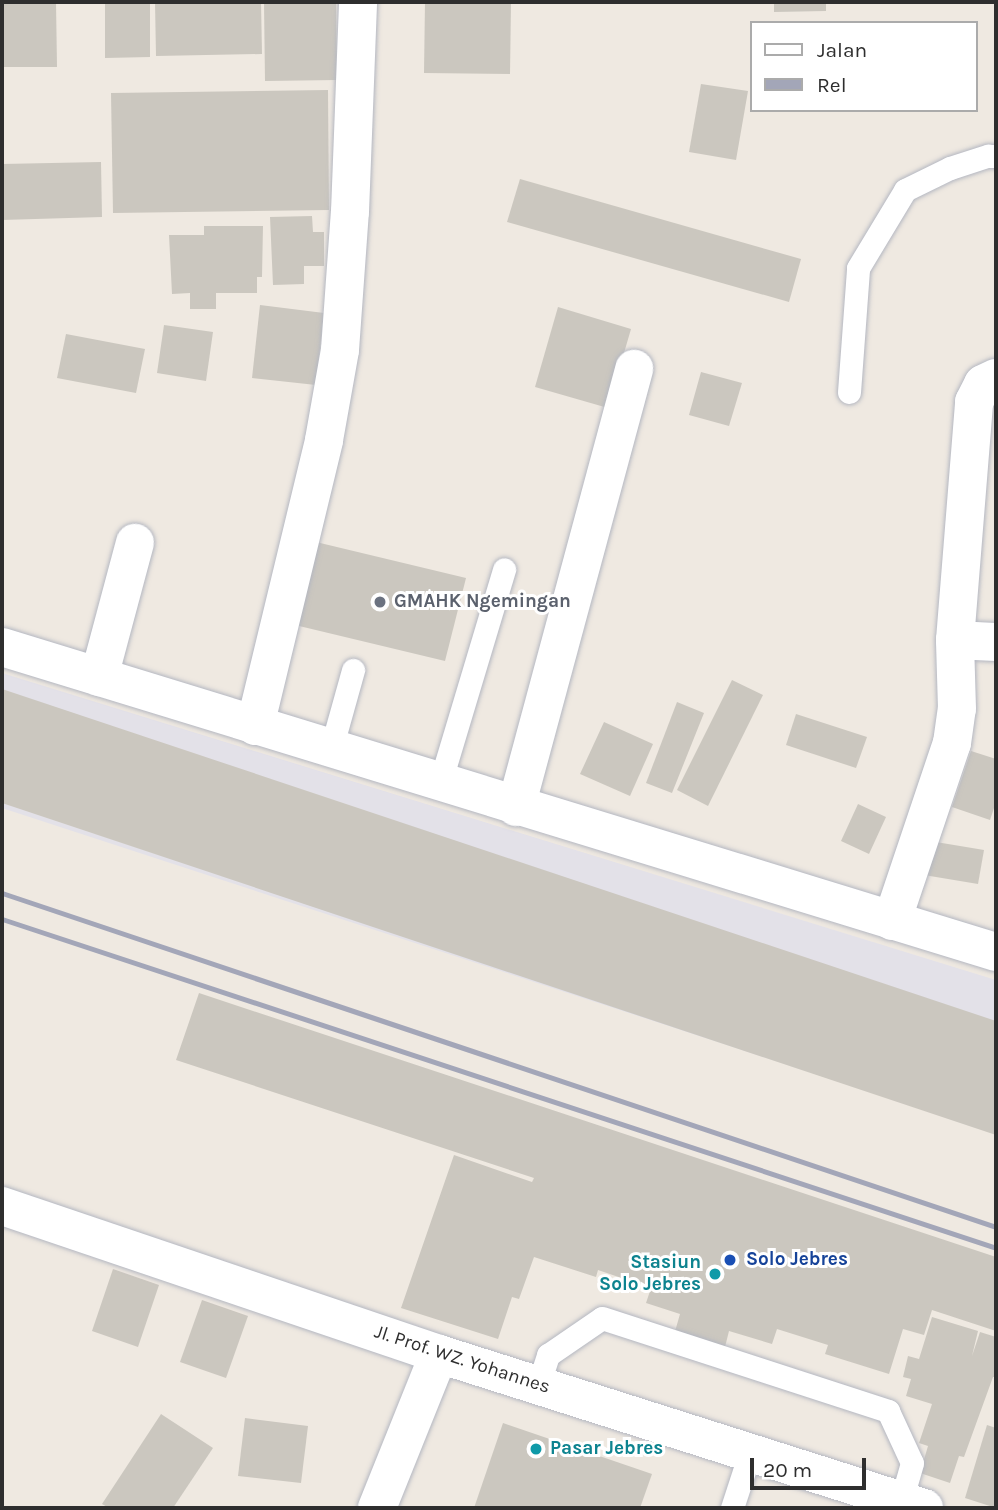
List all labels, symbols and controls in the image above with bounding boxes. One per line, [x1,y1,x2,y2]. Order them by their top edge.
legend [750,21,977,112]
text: Jalan [817,38,867,62]
text: Rel [817,73,847,97]
place label: GMAHK Ngemingan [394,591,571,613]
marker: GMAHK Ngemingan [372,594,388,610]
place label: Solo Jebres [746,1249,848,1271]
marker: Solo Jebres [720,1250,740,1270]
place label: Stasiun Solo Jebres [599,1252,701,1296]
marker: Stasiun Solo Jebres [707,1266,723,1282]
street label: Jl. Prof. WZ. Yohannes [371,1321,553,1399]
place label: Pasar Jebres [550,1438,663,1460]
marker: Pasar Jebres [528,1441,544,1457]
scale bar [753,1444,869,1488]
text: 20 m [763,1458,812,1482]

